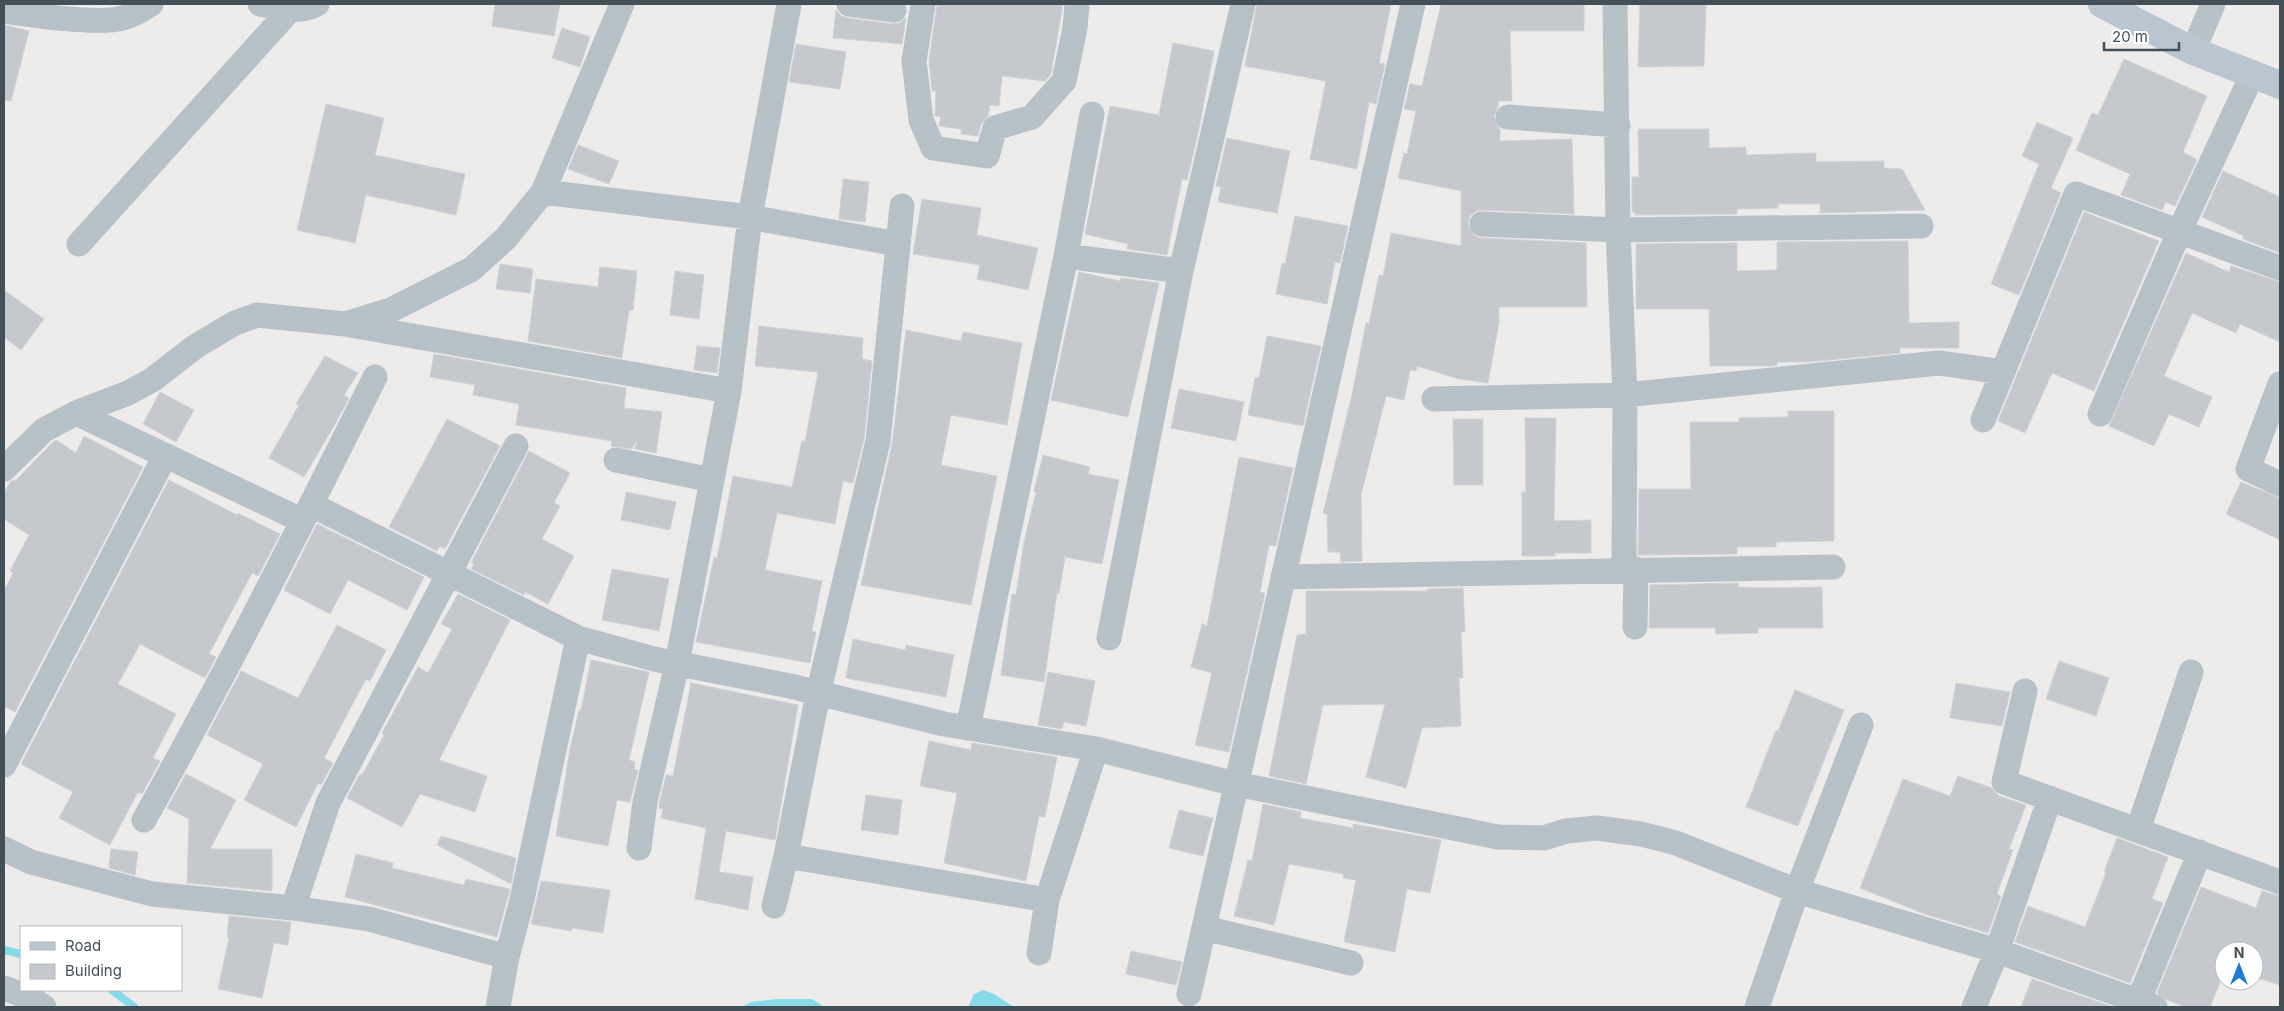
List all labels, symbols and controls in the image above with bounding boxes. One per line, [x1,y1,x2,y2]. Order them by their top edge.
scale bar [2104,20,2179,52]
text: 20 m [2112,27,2148,46]
legend [20,926,182,991]
text: Road [65,936,101,955]
north arrow [2214,941,2264,991]
text: N [2234,944,2244,961]
text: Building [65,961,122,980]

